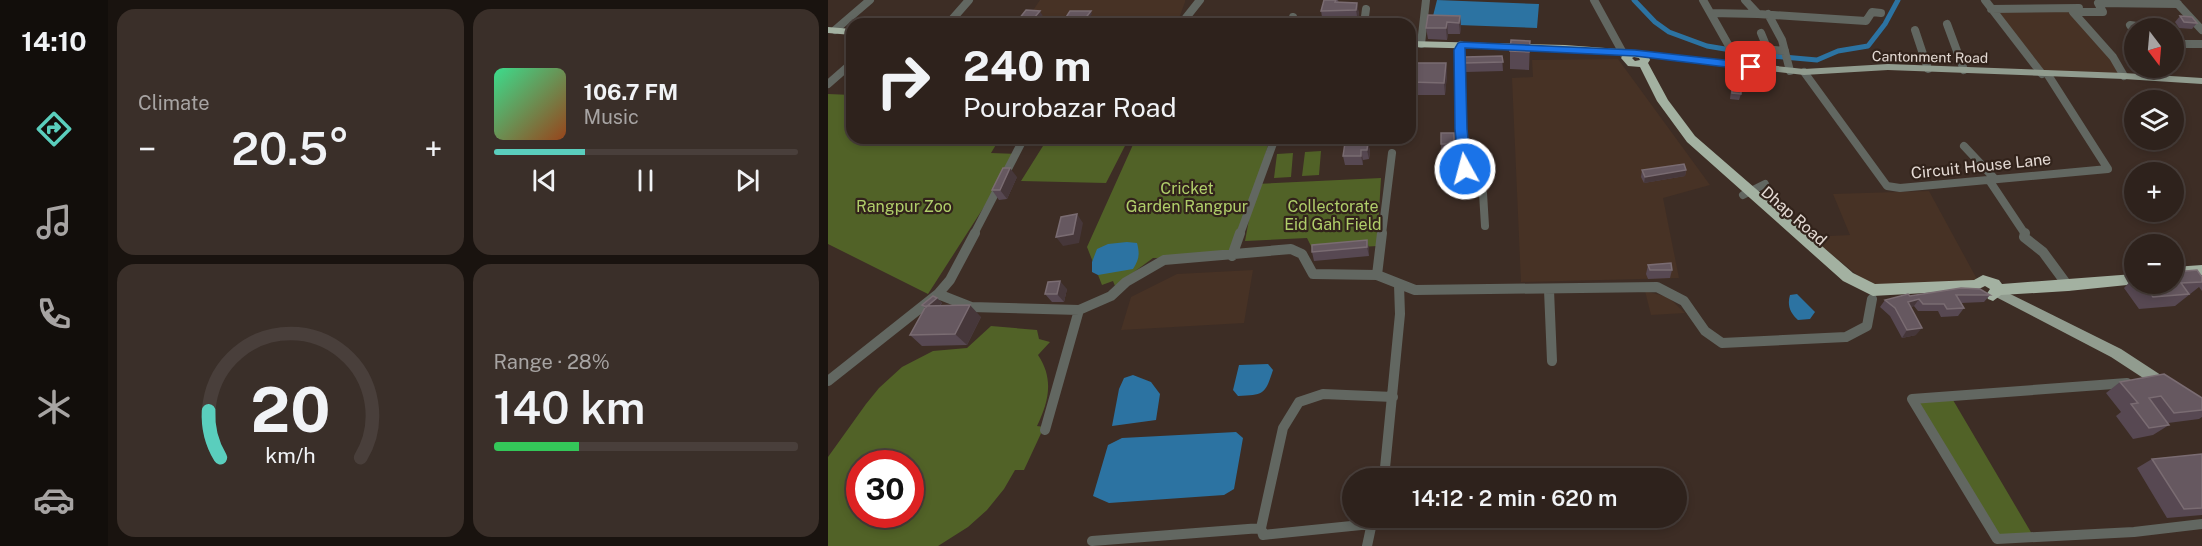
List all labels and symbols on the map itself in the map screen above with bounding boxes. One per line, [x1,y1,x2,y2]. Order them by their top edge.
north arrow [2124,18,2184,78]
pin [1725,41,1776,92]
street label: Cantonment Road [1872,48,1988,66]
position arrow [1433,137,1497,201]
street label: Circuit House Lane [1910,149,2052,183]
park label: Cricket Garden Rangpur [1126,179,1248,216]
street label: Dhap Road [1757,182,1831,250]
park label: Rangpur Zoo [856,197,952,216]
park label: Collectorate Eid Gah Field [1284,197,1382,234]
speed limit sign: 30 [846,450,924,528]

